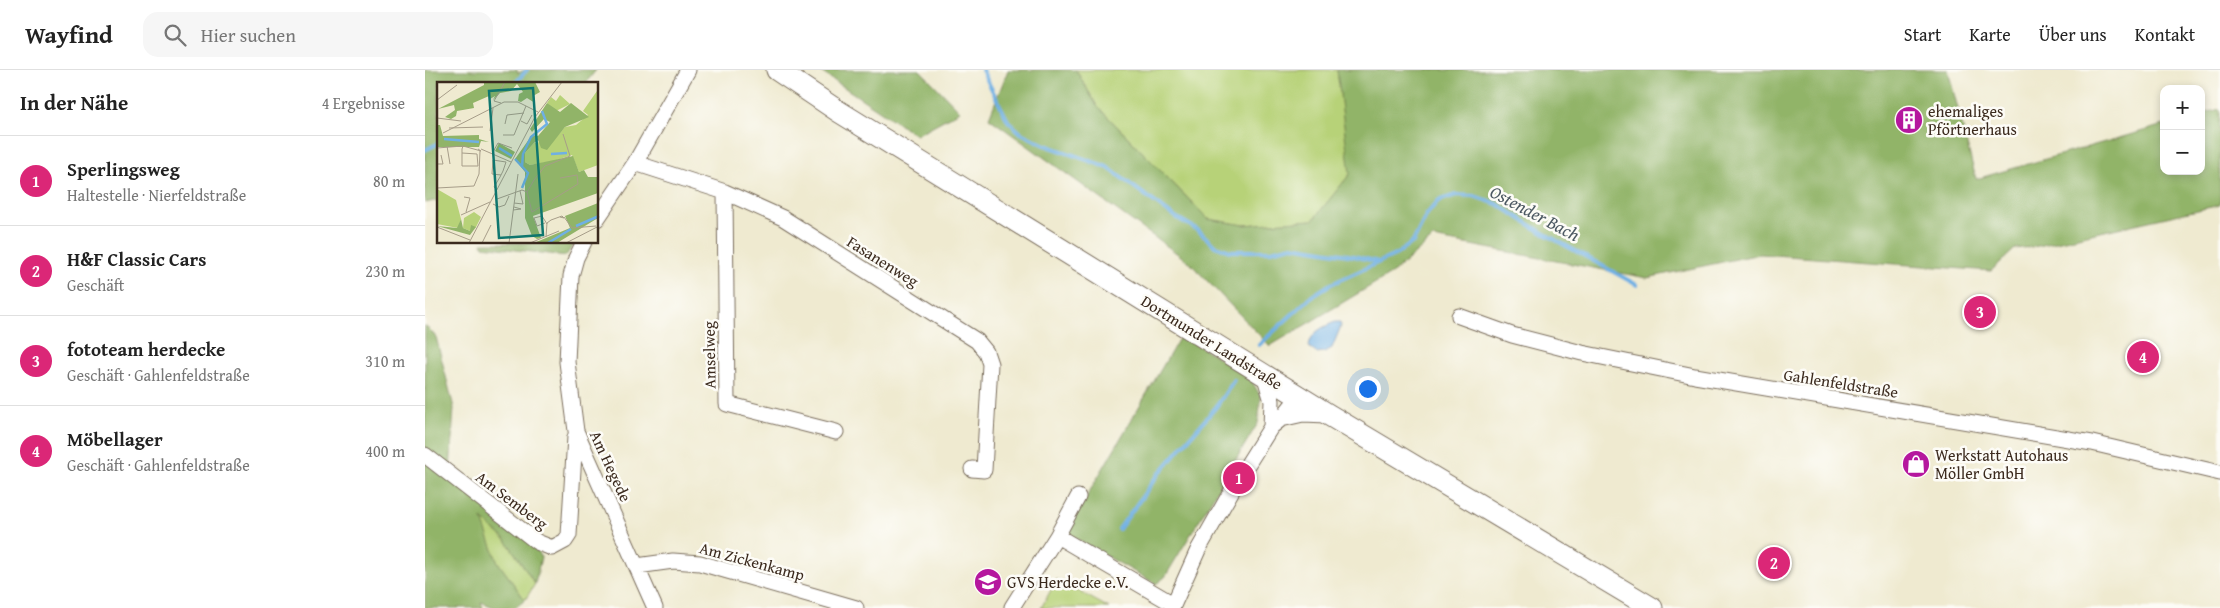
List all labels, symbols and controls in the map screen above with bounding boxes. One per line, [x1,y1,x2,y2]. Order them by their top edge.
search box [143,12,493,57]
text: Wayfind [25,17,113,52]
icon: search [161,21,189,49]
text: Hier suchen [201,21,296,49]
text: Start [1904,21,1941,48]
text: Karte [1969,21,2011,48]
text: Über uns [2039,21,2107,48]
text: Kontakt [2135,21,2195,48]
inset map [437,82,599,244]
map controls [2160,85,2205,175]
button: + [2160,85,2205,130]
text: In der Nähe [20,87,128,118]
text: 4 Ergebnisse [322,91,405,115]
place label: ehemaliges Pförtnerhaus [1928,99,2017,141]
building icon: ehemaliges Pförtnerhaus [1894,105,1924,135]
button: − [2160,130,2205,175]
text: Sperlingsweg [67,155,180,183]
text: 1 [32,169,40,193]
text: 80 m [373,169,405,193]
water label: Ostender Bach [1485,178,1585,248]
text: Haltestelle · Nierfeldstraße [67,183,246,207]
street label: Fasanenweg [842,229,924,293]
text: H&F Classic Cars [67,245,206,273]
text: 2 [32,259,40,283]
text: 230 m [365,259,405,283]
text: Geschäft [67,273,124,297]
street label: Dortmunder Landstraße [1137,289,1287,395]
pin: 3 [1964,293,1996,331]
street label: Amselweg [696,321,722,389]
text: fototeam herdecke [67,335,225,363]
pin: 4 [2127,338,2159,376]
text: 3 [32,349,40,373]
text: 310 m [365,349,405,373]
street label: Gahlenfeldstraße [1782,362,1900,404]
text: Geschäft · Gahlenfeldstraße [67,363,250,387]
your location [1355,376,1381,402]
text: Möbellager [67,425,163,453]
street label: Am Hegede [584,427,638,505]
text: 4 [32,439,40,463]
text: 400 m [365,439,405,463]
place label: Werkstatt Autohaus Möller GmbH [1935,443,2068,485]
shop icon: Werkstatt Autohaus Möller GmbH [1901,449,1931,479]
text: Geschäft · Gahlenfeldstraße [67,453,250,477]
pin: 1 [1223,459,1255,497]
street label: Am Semberg [471,465,553,535]
street label: Am Zickenkamp [697,535,808,587]
pin: 2 [1758,544,1790,582]
school or university icon: GVS Herdecke e.V. [973,567,1003,597]
place label: GVS Herdecke e.V. [1007,570,1128,594]

